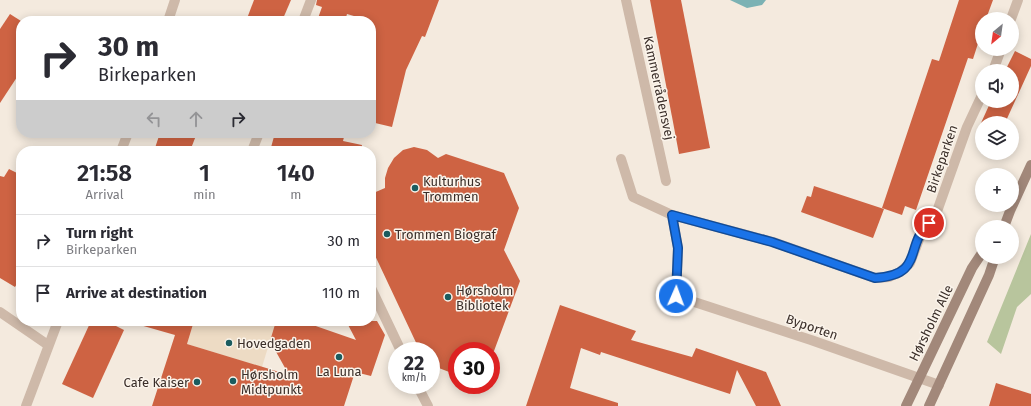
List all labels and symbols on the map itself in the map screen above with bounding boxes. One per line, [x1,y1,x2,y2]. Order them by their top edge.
north arrow [975,12,1019,56]
street label: Kammerrådensvej [641,35,677,141]
street label: Birkeparken [923,123,961,195]
place label: Kulturhus Trommen [423,174,480,204]
marker: Kulturhus Trommen [410,183,420,193]
pin [912,206,946,240]
place label: Trommen Biograf [395,227,498,242]
marker: Trommen Biograf [382,229,392,239]
position arrow [655,275,697,317]
street label: Hørsholm Alle [906,282,956,364]
place label: Hørsholm Bibliotek [456,283,514,313]
marker: Hørsholm Bibliotek [443,292,453,302]
street label: Byporten [784,311,840,343]
place label: Hovedgaden [237,336,311,351]
marker: Hovedgaden [224,338,234,348]
speed limit sign: 30 [448,342,500,394]
marker: La Luna [334,352,344,362]
place label: La Luna [316,364,362,379]
place label: Hørsholm Midtpunkt [241,367,302,397]
place label: Cafe Kaiser [124,375,189,390]
marker: Hørsholm Midtpunkt [228,376,238,386]
marker: Cafe Kaiser [192,377,202,387]

